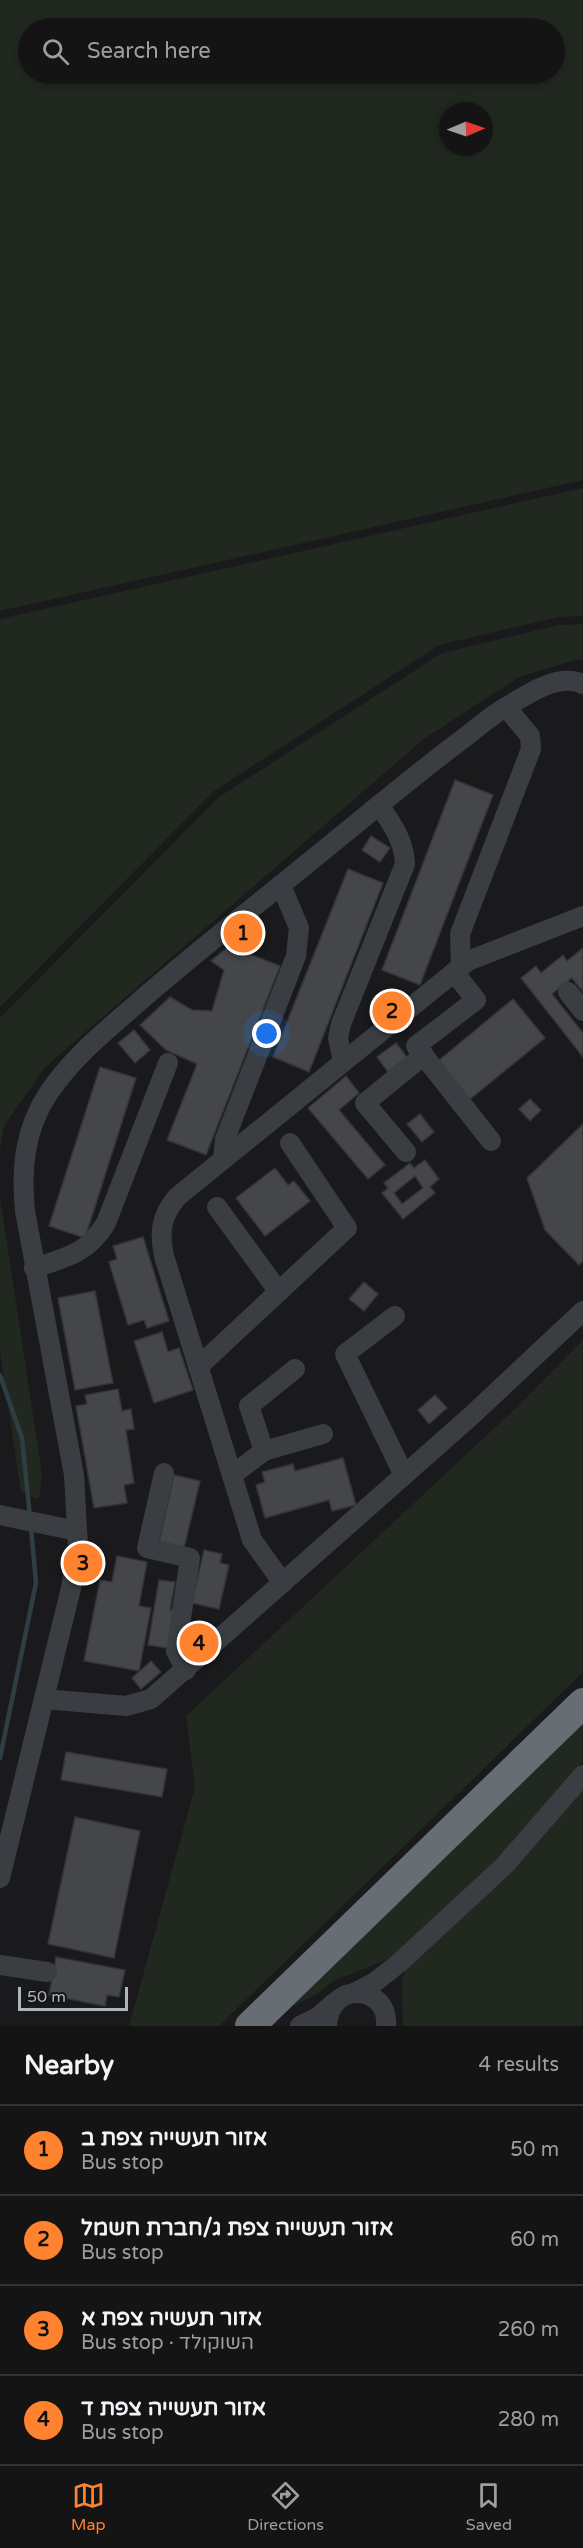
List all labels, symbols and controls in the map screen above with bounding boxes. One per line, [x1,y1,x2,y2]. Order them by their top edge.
search box [18,18,565,84]
icon: search [39,35,72,68]
text: Search here [87,38,211,64]
north arrow [439,102,493,156]
pin: 1 [224,910,262,956]
pin: 2 [372,988,412,1034]
your location [252,1019,281,1048]
pin: 3 [64,1540,103,1586]
pin: 4 [180,1620,218,1666]
scale bar [18,1984,128,2012]
text: 50 m [27,1987,66,2007]
text: Nearby [24,2050,114,2081]
text: 4 results [479,2053,559,2077]
text: אזור תעשייה צפת ב [81,2125,267,2151]
text: 1 [37,2138,50,2162]
text: 50 m [510,2138,559,2162]
text: Bus stop [81,2151,164,2175]
text: אזור תעשייה צפת ג/חברת חשמל [81,2215,394,2241]
text: 2 [37,2228,50,2252]
text: 60 m [510,2228,559,2252]
text: Bus stop [81,2241,164,2265]
text: אזור תעשיה צפת א [81,2305,262,2331]
text: 3 [37,2318,50,2342]
text: 260 m [498,2318,559,2342]
text: Bus stop · השוקולד [81,2331,254,2355]
text: אזור תעשייה צפת ד [81,2395,266,2421]
text: 4 [37,2408,50,2432]
text: 280 m [498,2408,559,2432]
text: Bus stop [81,2421,164,2445]
tab: Map [71,2479,105,2535]
tab: Directions [247,2479,324,2535]
tab: Saved [466,2479,512,2535]

